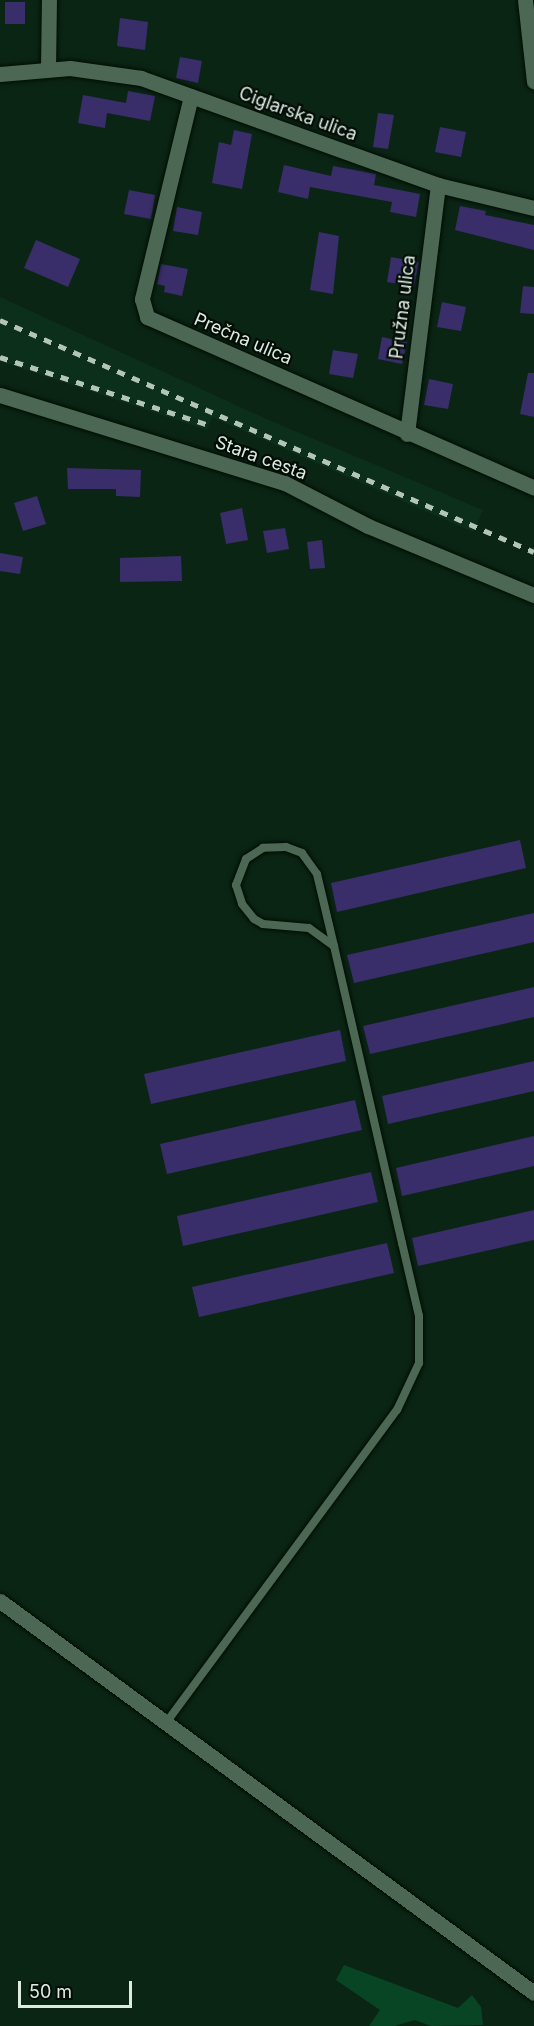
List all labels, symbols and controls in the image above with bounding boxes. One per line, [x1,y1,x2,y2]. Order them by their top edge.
street label: Ciglarska ulica [236,83,360,145]
street label: Pružna ulica [386,254,420,360]
street label: Prečna ulica [191,309,295,369]
street label: Stara cesta [212,431,310,485]
scale bar [21,1969,135,2007]
text: 50 m [29,1981,72,2002]

